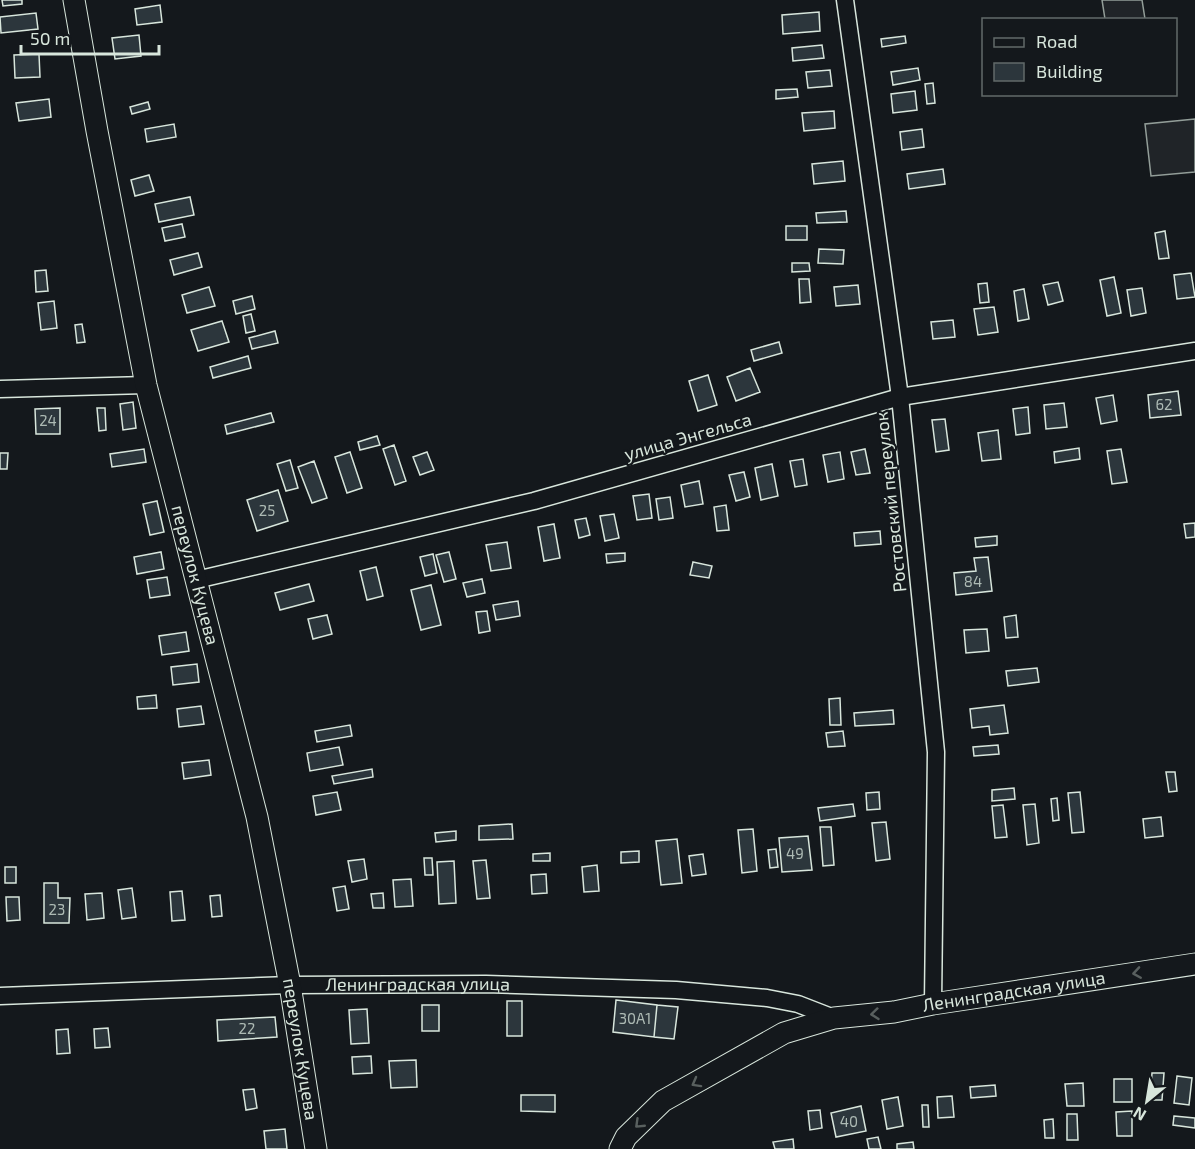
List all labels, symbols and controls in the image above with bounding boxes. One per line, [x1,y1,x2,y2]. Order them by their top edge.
scale bar [21,18,159,56]
legend [982,18,1177,96]
text: 50 m [30,27,70,49]
text: Road [1036,30,1077,52]
text: Building [1036,60,1103,82]
house number: 62 [1155,395,1173,413]
street label: улица Энгельса [622,407,754,465]
street label: Ростовский переулок [870,410,910,593]
house number: 24 [39,411,57,429]
house number: 25 [259,501,275,519]
street label: переулок Куцева [167,503,224,647]
house number: 84 [964,572,982,590]
house number: 49 [786,844,804,862]
house number: 23 [49,900,65,918]
street label: Ленинградская улица [920,966,1107,1016]
one-way arrow [1133,966,1142,978]
street label: Ленинградская улица [325,972,511,995]
street label: переулок Куцева [279,976,323,1122]
one-way arrow [871,1007,880,1020]
house number: 30А1 [619,1009,651,1027]
house number: 22 [239,1019,255,1037]
north arrow [1117,1071,1177,1131]
one-way arrow [692,1076,702,1087]
text: N [1129,1103,1149,1126]
house number: 40 [840,1112,858,1130]
one-way arrow [636,1117,646,1128]

